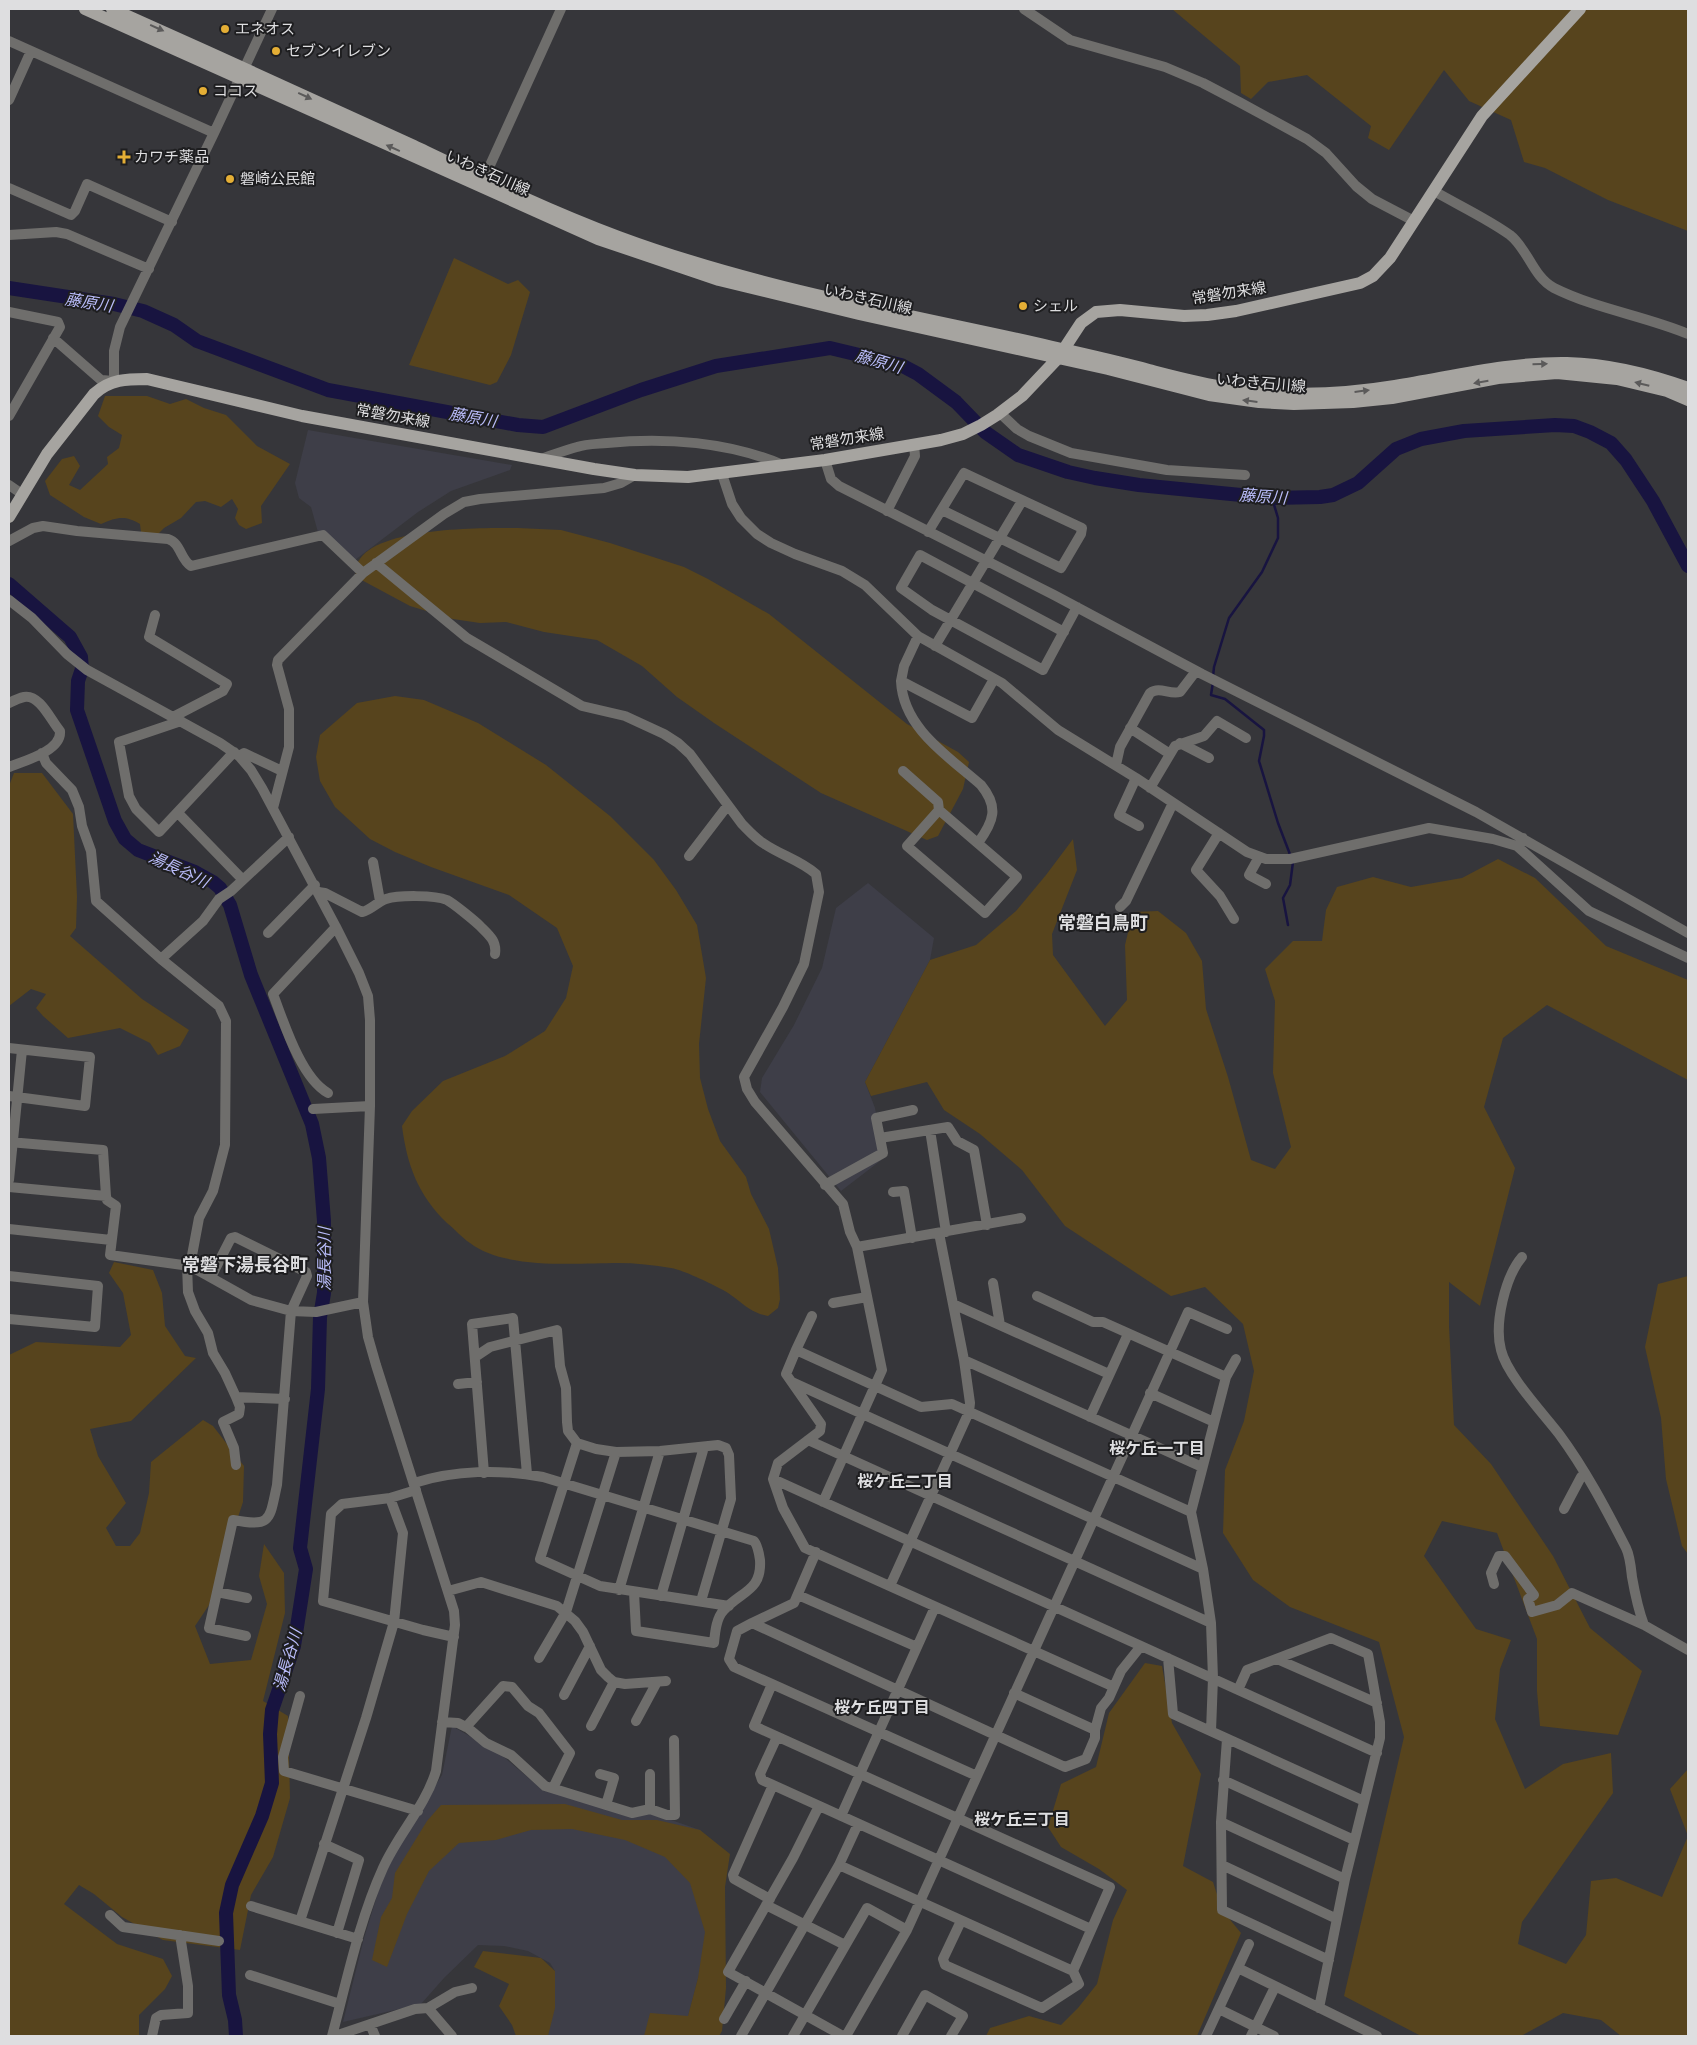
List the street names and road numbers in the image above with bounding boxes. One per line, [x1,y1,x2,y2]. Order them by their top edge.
street label: いわき石川線 [443,146,533,200]
street label: 常磐勿来線 [1190,277,1267,308]
street label: いわき石川線 [822,279,914,318]
street label: いわき石川線 [1215,369,1307,396]
street label: 常磐勿来線 [354,400,432,431]
street label: 常磐勿来線 [808,423,885,454]

